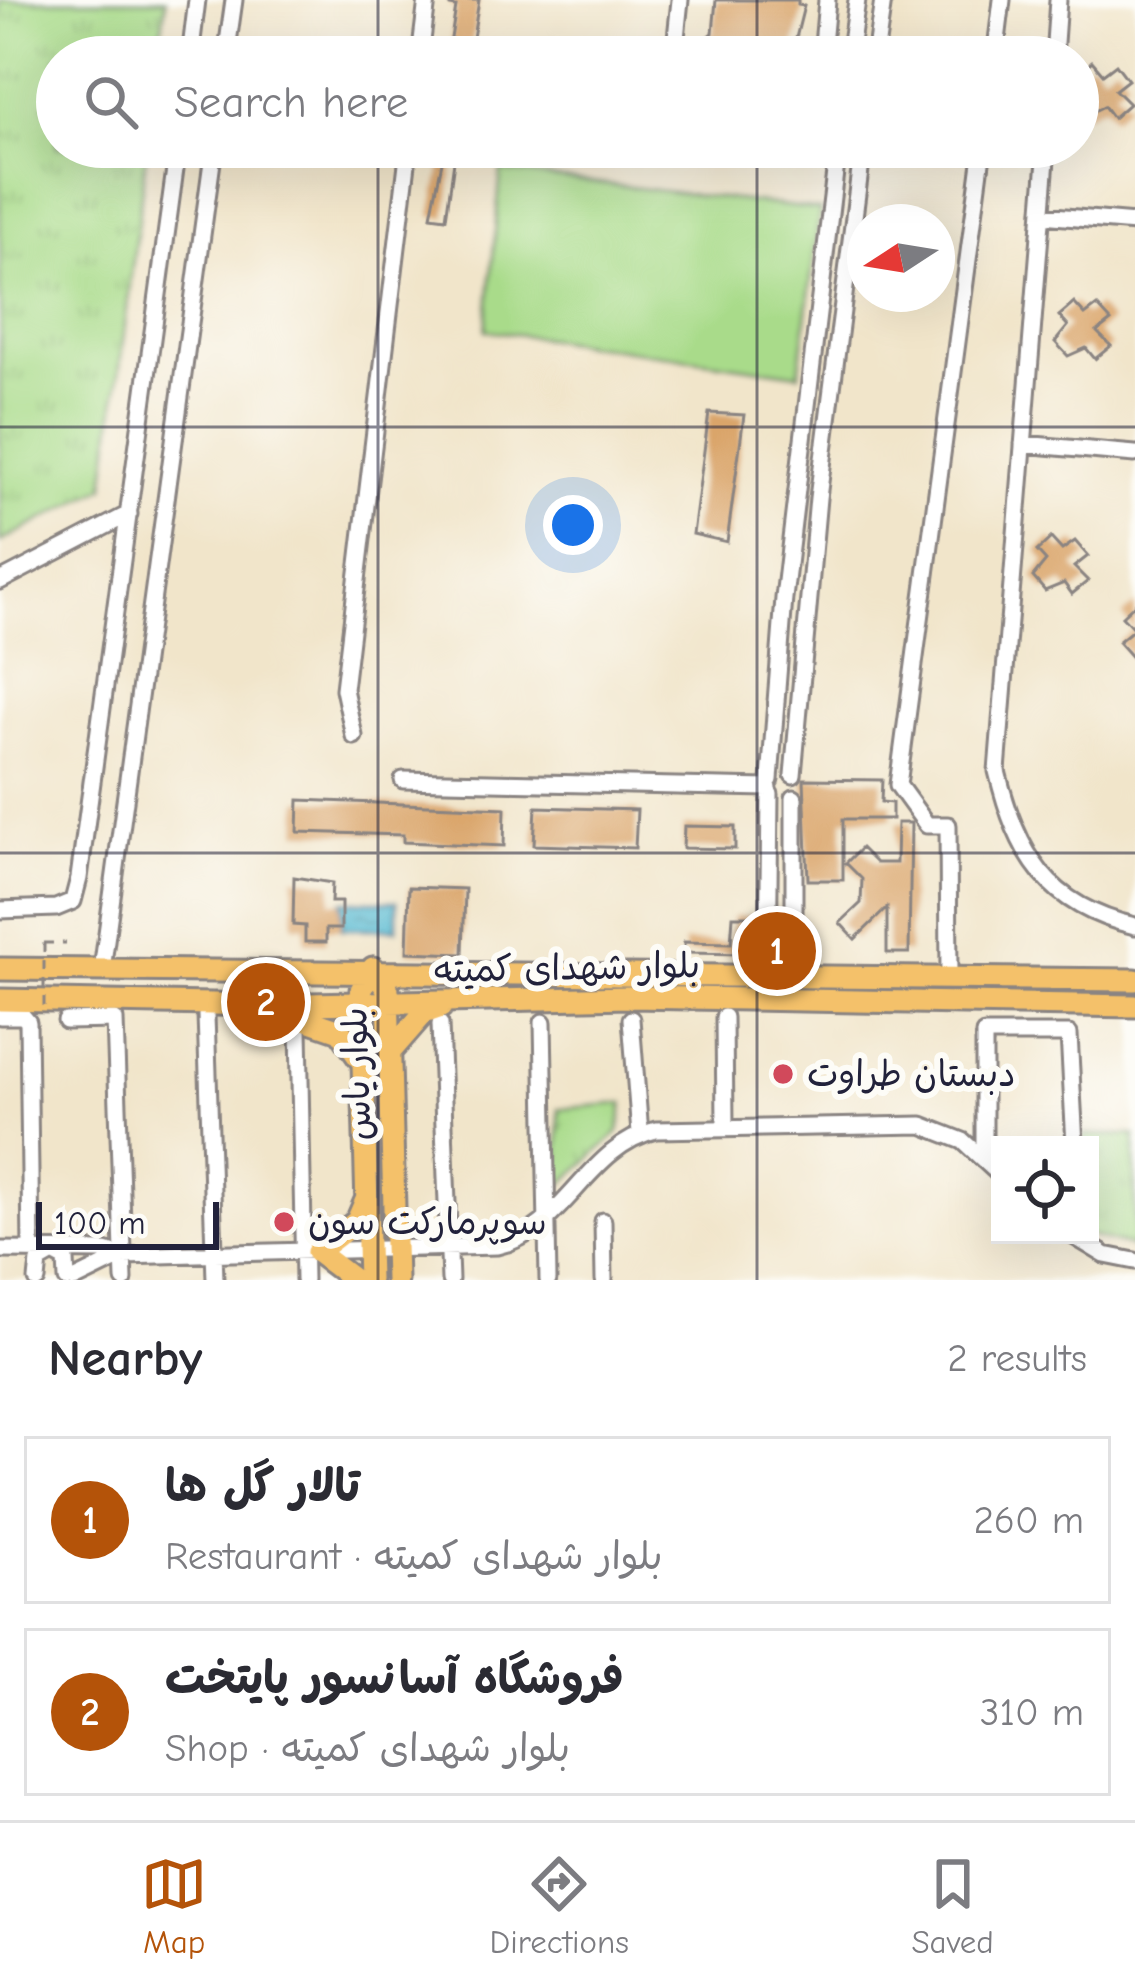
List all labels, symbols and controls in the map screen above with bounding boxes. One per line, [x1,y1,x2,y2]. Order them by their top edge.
search box [36,36,1099,168]
icon: search [78,69,144,135]
text: Search here [174,76,408,128]
north arrow [847,204,955,312]
your location [543,495,603,555]
pin: 1 [738,906,816,996]
street label: بلوار شهدای کمیته [434,945,700,991]
pin: 2 [227,957,305,1047]
street label: بلوار یاس [334,1007,380,1141]
place label: دبستان طراوت [807,1054,1016,1095]
marker: دبستان طراوت [770,1061,796,1087]
map controls [991,1136,1099,1244]
button: locate [991,1136,1099,1244]
scale bar [36,1196,219,1249]
place label: سوپرمارکت سون [308,1202,547,1245]
text: 100 m [54,1204,146,1242]
marker: سوپرمارکت سون [271,1209,297,1235]
text: Nearby [48,1329,202,1388]
text: 2 results [947,1336,1087,1381]
text: تالار گل ها [165,1460,360,1512]
text: 1 [82,1498,98,1543]
text: 260 m [973,1498,1084,1543]
text: Restaurant · بلوار شهدای کمیته [165,1534,663,1579]
text: فروشگاه آسانسور پایتخت [165,1652,624,1704]
text: 2 [80,1690,100,1735]
text: 310 m [980,1690,1084,1735]
text: Shop · بلوار شهدای کمیته [165,1726,570,1771]
tab: Map [141,1851,207,1961]
tab: Directions [490,1851,629,1961]
tab: Saved [911,1851,994,1961]

